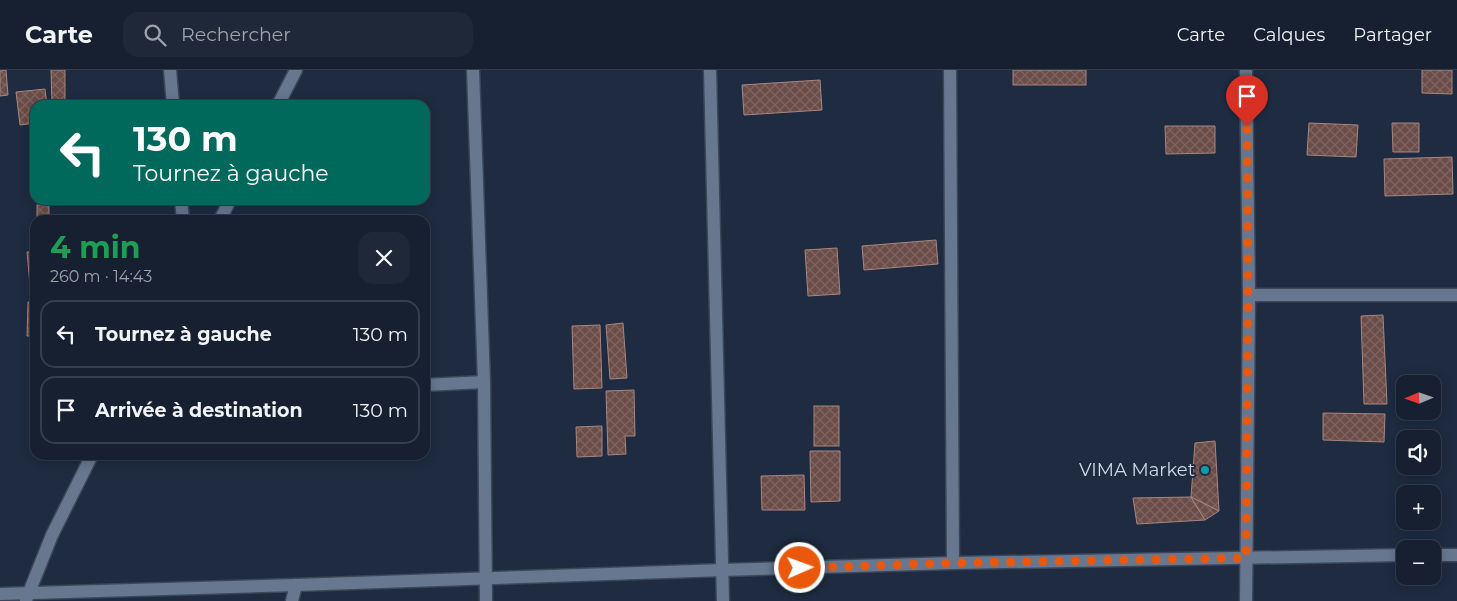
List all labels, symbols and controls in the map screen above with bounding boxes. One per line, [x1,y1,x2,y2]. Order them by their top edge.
search box [123,12,473,57]
text: Carte [25,20,93,49]
icon: search [141,21,169,49]
text: Rechercher [181,23,291,46]
text: Carte [1177,24,1225,46]
text: Calques [1253,24,1325,46]
text: Partager [1353,24,1432,46]
pin [1226,75,1268,126]
icon: arrive [1233,82,1261,110]
text: 130 m [133,117,238,160]
icon: left [50,120,115,185]
text: Tournez à gauche [133,160,329,187]
text: 4 min [50,229,140,266]
button: close [358,232,410,284]
text: 260 m · 14:43 [50,267,152,286]
icon: left [52,320,80,348]
text: Tournez à gauche [95,323,272,346]
text: 130 m [353,323,408,346]
north arrow [1396,375,1441,420]
map controls [1396,375,1441,585]
icon: arrive [52,396,80,424]
text: Arrivée à destination [95,399,303,422]
text: 130 m [353,399,408,422]
button: sound [1396,430,1441,475]
place label: VIMA Market [1079,459,1195,481]
marker: VIMA Market [1199,464,1211,476]
button: + [1396,485,1441,530]
button: − [1396,540,1441,585]
position arrow [773,541,825,593]

